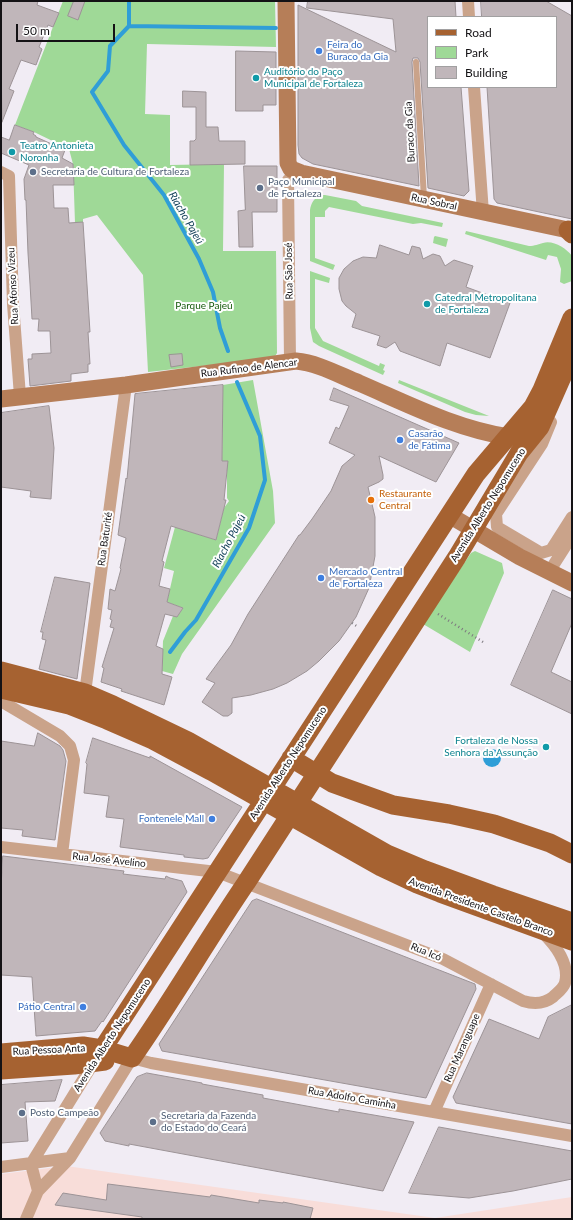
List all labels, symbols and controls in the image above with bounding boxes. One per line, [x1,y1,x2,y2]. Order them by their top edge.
scale bar [18,16,117,42]
legend [427,16,557,88]
text: 50 m [23,23,50,38]
text: Road [465,25,492,40]
place label: Feira do Buraco da Gia [327,39,388,62]
text: Park [465,45,488,60]
marker: Feira do Buraco da Gia [314,46,324,56]
text: Building [465,65,508,80]
place label: Auditório do Paço Municipal de Fortaleza [264,66,363,90]
marker: Auditório do Paço Municipal de Fortaleza [251,73,261,83]
street label: Buraco da Gia [402,101,418,163]
place label: Teatro Antonieta Noronha [20,140,93,164]
marker: Teatro Antonieta Noronha [7,147,17,157]
place label: Secretaria de Cultura de Fortaleza [41,166,189,178]
marker: Secretaria de Cultura de Fortaleza [28,167,38,177]
place label: Paço Municipal de Fortaleza [268,176,335,200]
marker: Paço Municipal de Fortaleza [255,183,265,193]
water label: Riacho Pajeú [166,189,206,247]
street label: Rua Sobral [410,191,458,213]
street label: Rua São José [283,242,295,300]
street label: Rua Afonso Vizeu [5,247,21,325]
place label: Catedral Metropolitana de Fortaleza [435,292,537,316]
marker: Catedral Metropolitana de Fortaleza [422,299,432,309]
park label: Parque Pajeú [175,300,233,312]
street label: Rua Rufino de Alencar [200,356,298,380]
place label: Casarão de Fátima [408,428,451,452]
marker: Casarão de Fátima [395,435,405,445]
street label: Avenida Alberto Nepomuceno [448,446,528,564]
place label: Restaurante Central [379,488,432,512]
marker: Restaurante Central [366,495,376,505]
street label: Rua Baturité [95,511,115,567]
water label: Riacho Pajeú [209,512,249,570]
place label: Mercado Central de Fortaleza [329,566,402,590]
marker: Mercado Central de Fortaleza [316,573,326,583]
street label: Avenida Alberto Nepomuceno [247,704,329,822]
place label: Fortaleza de Nossa Senhora da Assunção [444,735,538,758]
marker: Fortaleza de Nossa Senhora da Assunção [541,742,551,752]
place label: Fontenele Mall [139,813,204,825]
marker: Fontenele Mall [207,814,217,824]
street label: Rua José Avelino [72,850,146,870]
street label: Avenida Presidente Castelo Branco [407,875,555,939]
street label: Rua Icó [409,940,443,964]
street label: Avenida Alberto Nepomuceno [71,976,153,1094]
place label: Pátio Central [18,1001,75,1013]
marker: Pátio Central [78,1002,88,1012]
street label: Rua Maranguape [441,1012,483,1084]
street label: Rua Pessoa Anta [12,1042,86,1058]
street label: Rua Adolfo Caminha [307,1084,397,1112]
place label: Posto Campeão [30,1107,99,1119]
marker: Posto Campeão [17,1108,27,1118]
place label: Secretaria da Fazenda do Estado do Ceará [161,1110,256,1134]
marker: Secretaria da Fazenda do Estado do Ceará [148,1117,158,1127]

